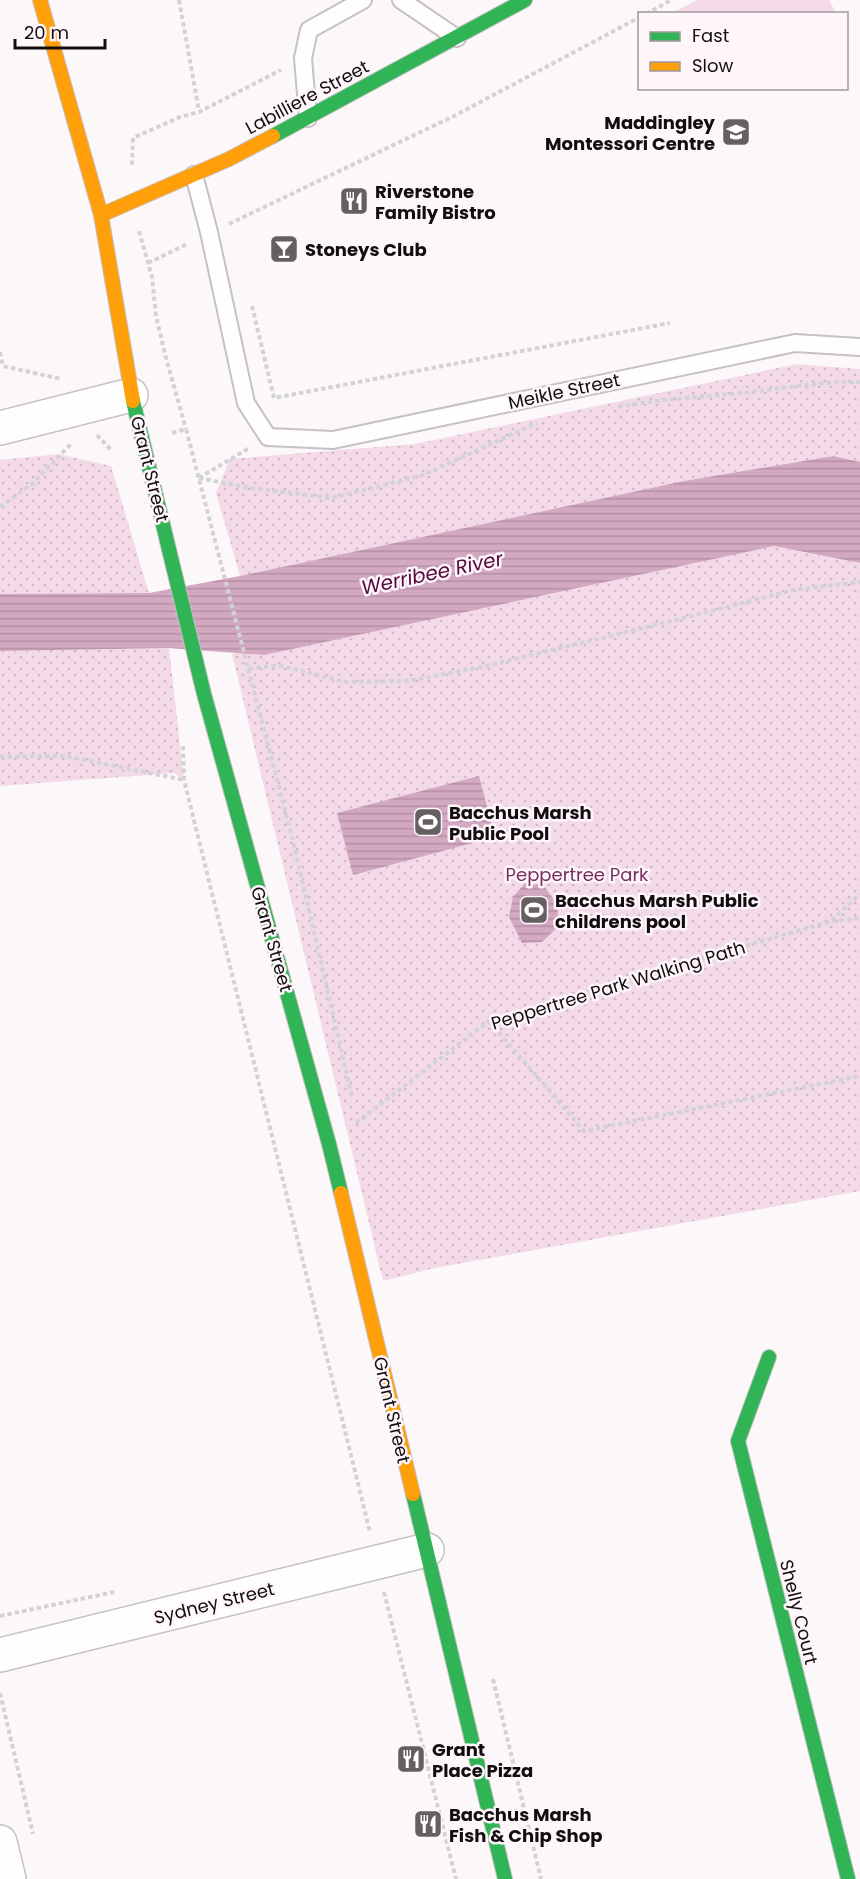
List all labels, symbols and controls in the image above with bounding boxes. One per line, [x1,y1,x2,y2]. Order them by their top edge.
scale bar [15,12,105,50]
legend [638,12,848,90]
text: 20 m [24,20,69,45]
text: Fast [692,23,729,48]
text: Slow [692,53,734,78]
street label: Labilliere Street [241,54,373,140]
place label: Maddingley Montessori Centre [545,110,716,156]
school or university icon: Maddingley Montessori Centre [720,116,752,148]
place label: Riverstone Family Bistro [375,179,496,225]
restaurant icon: Riverstone Family Bistro [338,185,370,217]
bar icon: Stoneys Club [268,233,300,265]
place label: Stoneys Club [305,237,427,262]
street label: Meikle Street [506,367,622,415]
street label: Grant Street [125,413,175,525]
water label: Werribee River [359,544,506,602]
place label: Bacchus Marsh Public Pool [449,800,592,846]
sports icon: Bacchus Marsh Public Pool [412,806,444,838]
park label: Peppertree Park [506,862,649,887]
street label: Grant Street [245,883,299,995]
place label: Bacchus Marsh Public childrens pool [555,888,759,934]
sports icon: Bacchus Marsh Public childrens pool [518,894,550,926]
street label: Peppertree Park Walking Path [488,934,748,1036]
street label: Grant Street [368,1354,416,1466]
street label: Shelly Court [774,1557,824,1667]
street label: Sydney Street [151,1576,277,1630]
place label: Grant Place Pizza [432,1737,533,1783]
restaurant icon: Grant Place Pizza [395,1743,427,1775]
place label: Bacchus Marsh Fish & Chip Shop [449,1802,602,1848]
restaurant icon: Bacchus Marsh Fish & Chip Shop [412,1808,444,1840]

